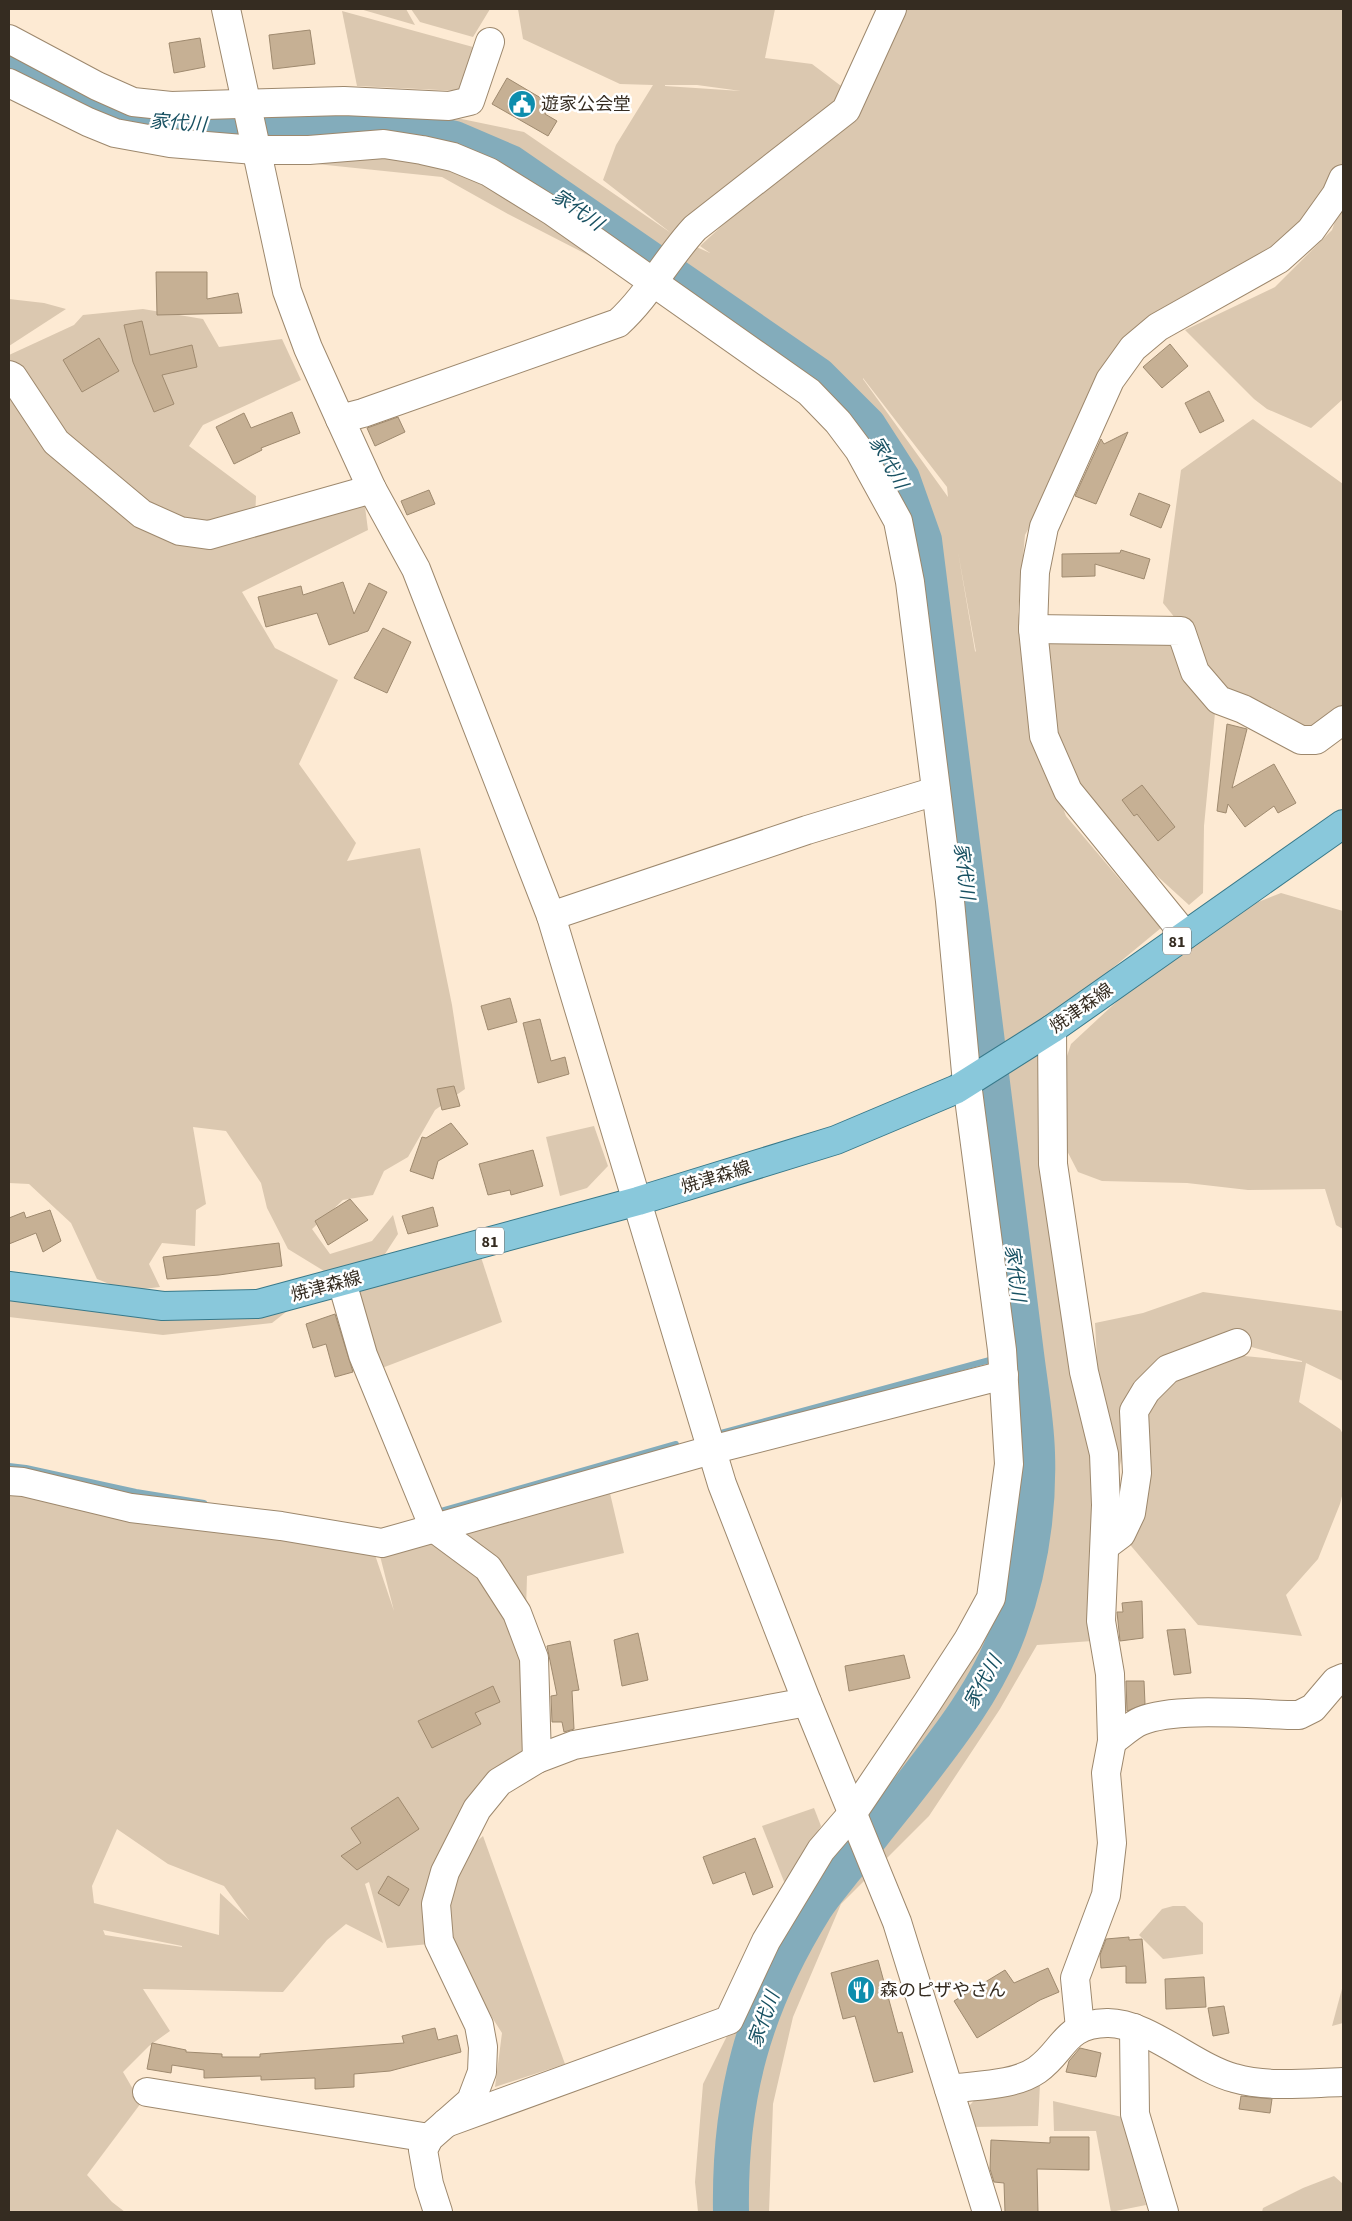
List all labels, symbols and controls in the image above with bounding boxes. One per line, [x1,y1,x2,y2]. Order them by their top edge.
public building icon: 遊家公会堂 [507,89,537,119]
place label: 遊家公会堂 [541,92,631,117]
water label: 家代川 [149,108,209,139]
water label: 家代川 [546,183,610,239]
water label: 家代川 [862,431,915,496]
water label: 家代川 [947,841,981,903]
road number: 81 [1163,928,1191,954]
street label: 焼津森線 [1045,978,1118,1039]
street label: 焼津森線 [678,1155,754,1200]
road number: 81 [476,1228,504,1254]
water label: 家代川 [998,1243,1032,1305]
street label: 焼津森線 [288,1265,364,1308]
water label: 家代川 [958,1650,1010,1714]
restaurant icon: 森のピザやさん [846,1975,876,2005]
place label: 森のピザやさん [880,1978,1006,2003]
water label: 家代川 [742,1986,788,2051]

